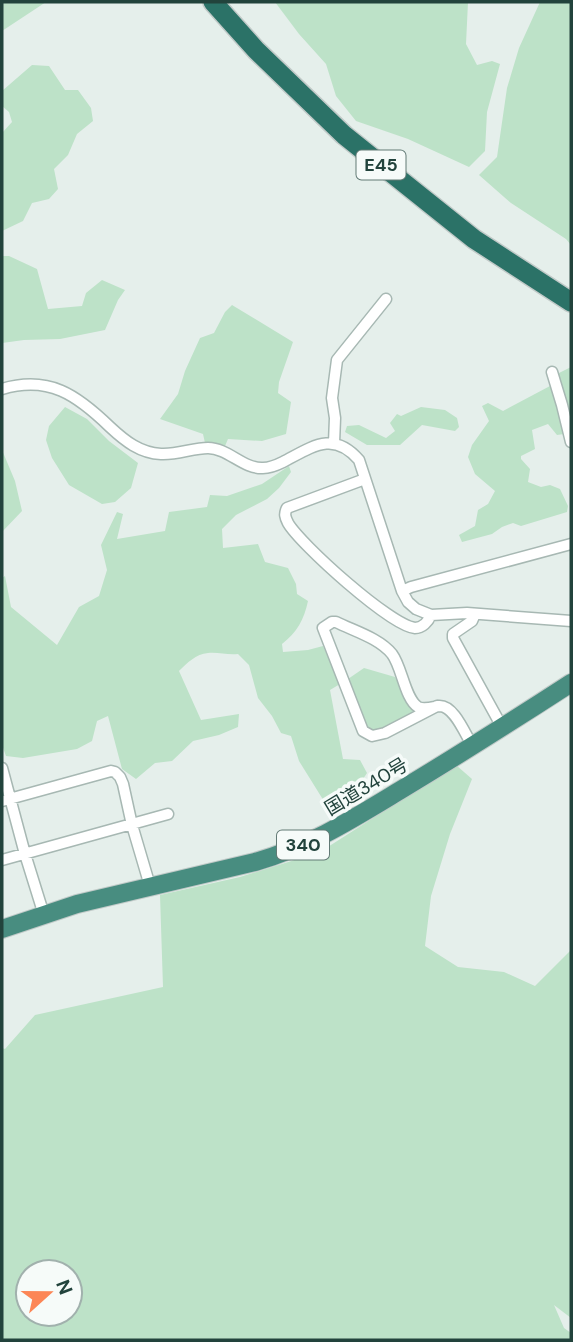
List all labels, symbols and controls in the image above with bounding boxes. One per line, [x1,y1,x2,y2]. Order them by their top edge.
road number: E45 [356,150,406,180]
street label: 国道340号 [320,752,412,821]
road number: 340 [277,830,329,860]
north arrow [14,1258,84,1328]
text: N [50,1276,79,1298]

